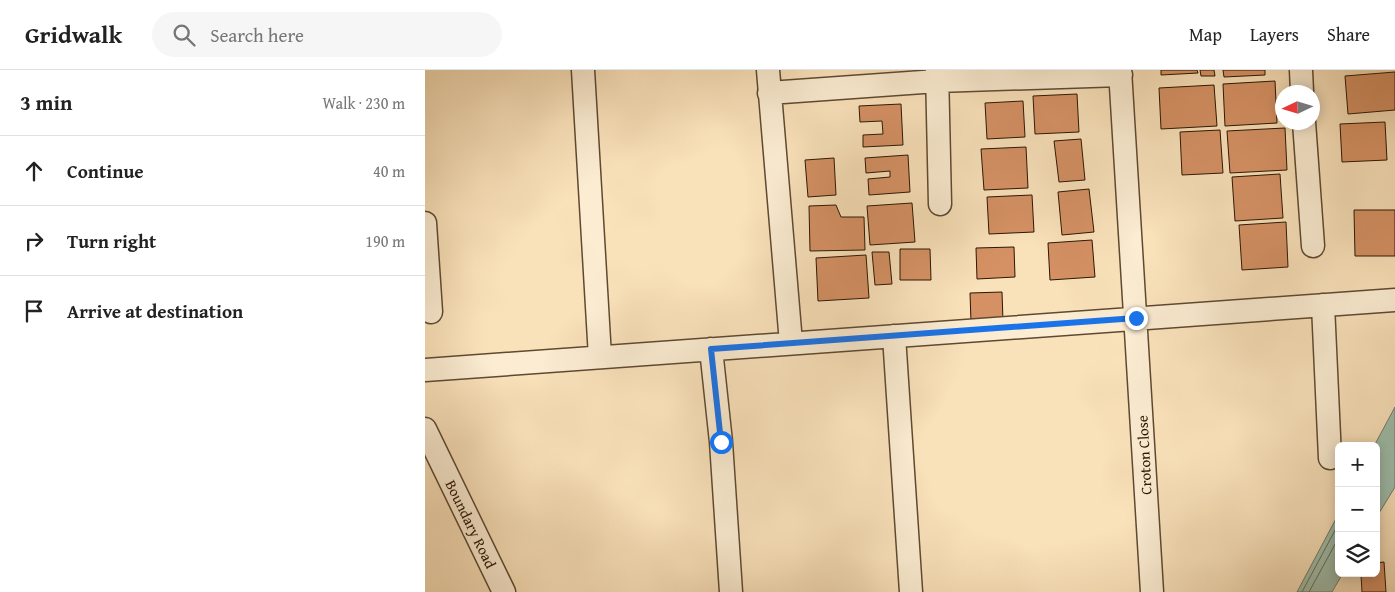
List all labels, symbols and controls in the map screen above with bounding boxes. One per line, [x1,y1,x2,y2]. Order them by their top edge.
search box [152,12,502,57]
text: Gridwalk [25,17,122,52]
icon: search [170,21,198,49]
text: Search here [210,21,304,49]
text: Map [1189,21,1222,48]
text: Layers [1250,21,1299,48]
text: Share [1327,21,1370,48]
north arrow [1275,85,1320,130]
text: 3 min [20,87,72,118]
text: Walk · 230 m [322,91,405,115]
icon: ahead [20,157,48,185]
text: Continue [67,157,144,185]
text: 40 m [373,159,405,183]
icon: right [20,227,48,255]
text: Turn right [67,227,156,255]
text: 190 m [365,229,405,253]
icon: arrive [20,297,48,325]
text: Arrive at destination [67,297,243,325]
route end [1125,307,1148,330]
street label: Croton Close [1131,415,1157,495]
route start [710,431,733,454]
map controls [1335,442,1380,577]
button: + [1335,442,1380,487]
street label: Boundary Road [440,476,502,572]
button: − [1335,487,1380,532]
button: layers [1335,532,1380,577]

